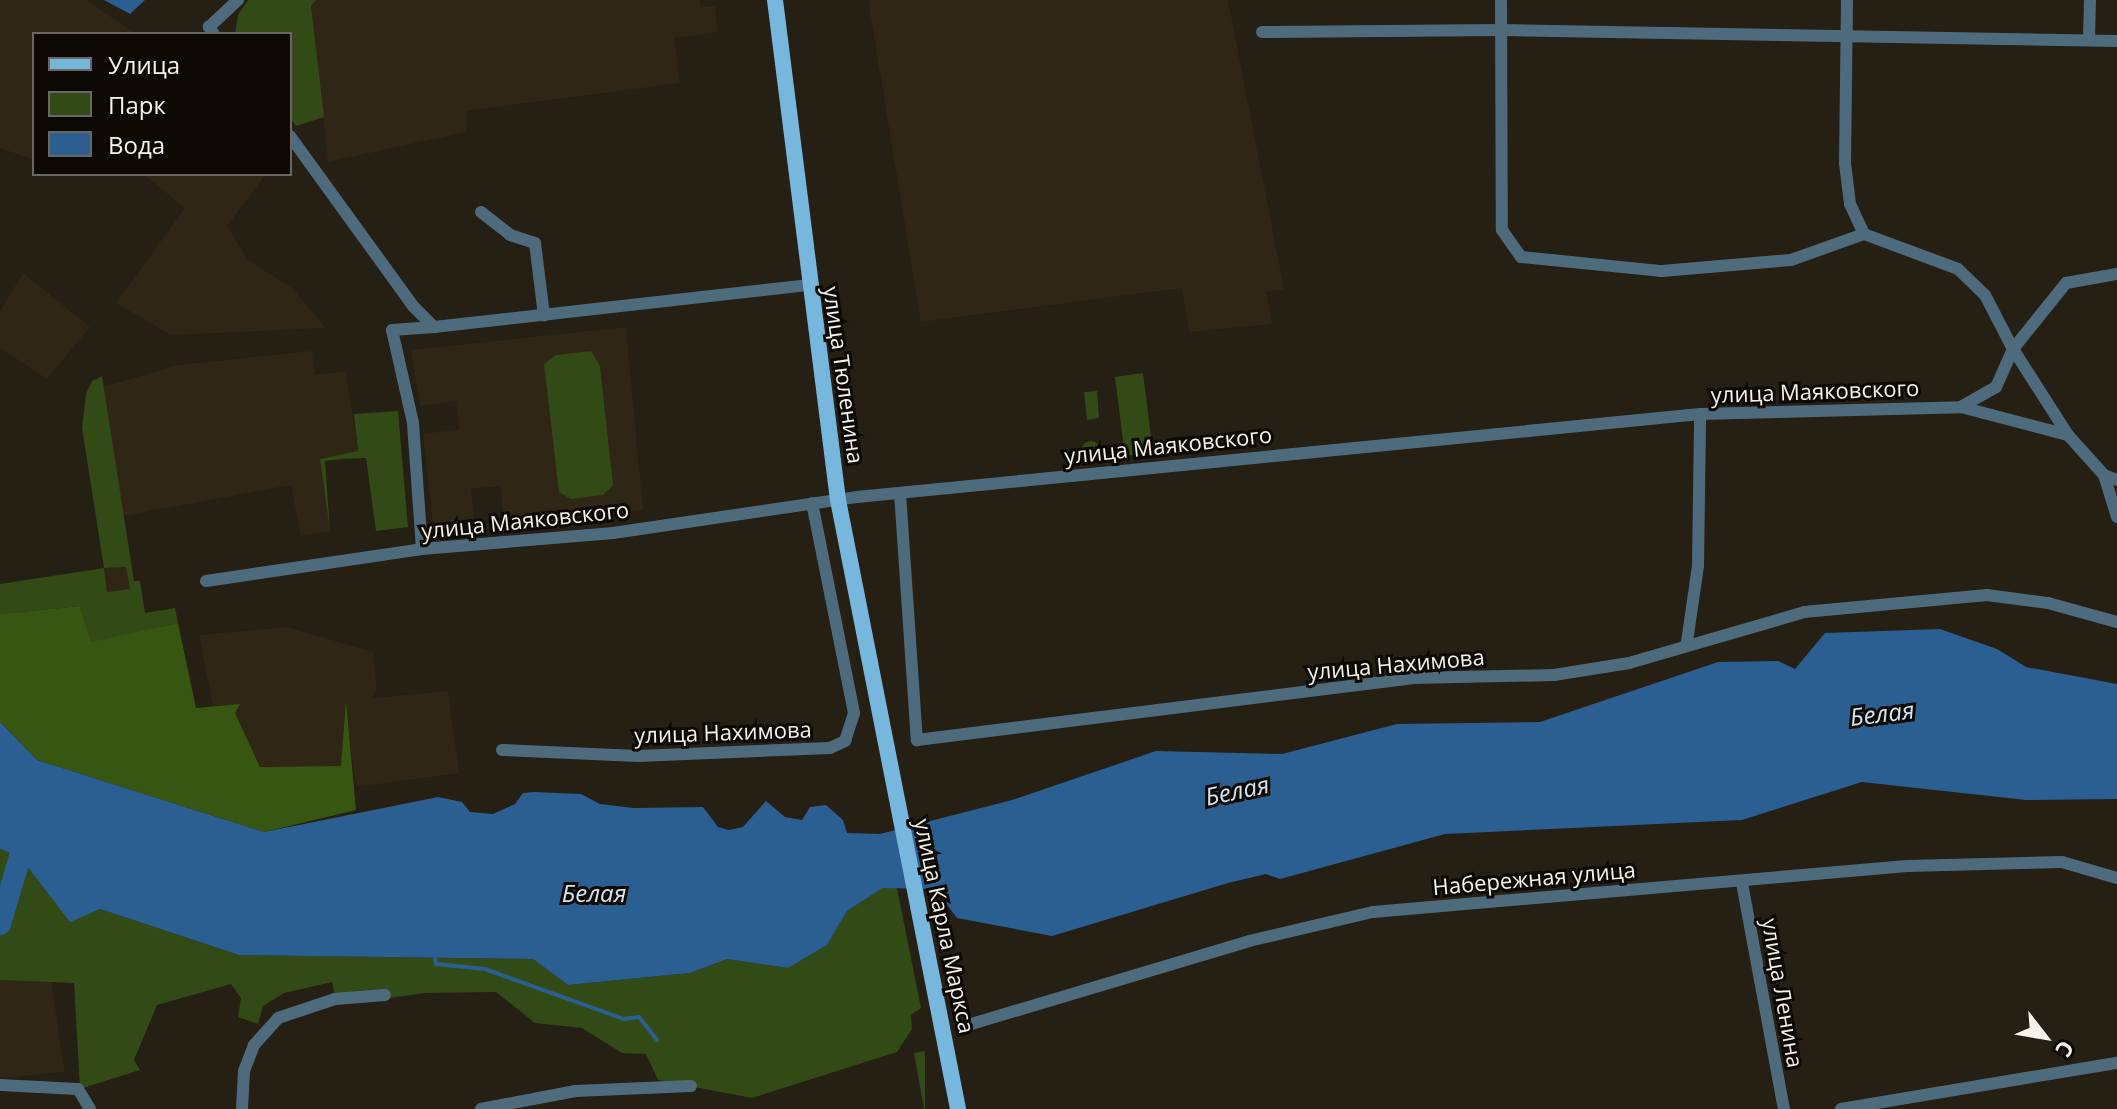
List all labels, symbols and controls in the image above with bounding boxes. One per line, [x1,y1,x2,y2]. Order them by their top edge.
legend [32,32,292,176]
text: Улица [108,48,180,81]
text: Парк [108,88,166,121]
text: Вода [108,128,165,161]
street label: улица Тюленина [818,285,870,465]
street label: улица Маяковского [1710,374,1920,408]
street label: улица Маяковского [1063,421,1273,469]
street label: улица Маяковского [420,496,630,544]
street label: улица Нахимова [1306,643,1486,685]
water label: Белая [1848,695,1916,731]
street label: улица Нахимова [634,716,812,748]
water label: Белая [1202,769,1272,811]
street label: улица Карла Маркса [909,816,981,1036]
street label: Набережная улица [1431,856,1637,900]
water label: Белая [562,879,626,907]
street label: улица Ленина [1757,916,1809,1070]
north arrow [2005,997,2085,1077]
text: С [2049,1036,2082,1063]

